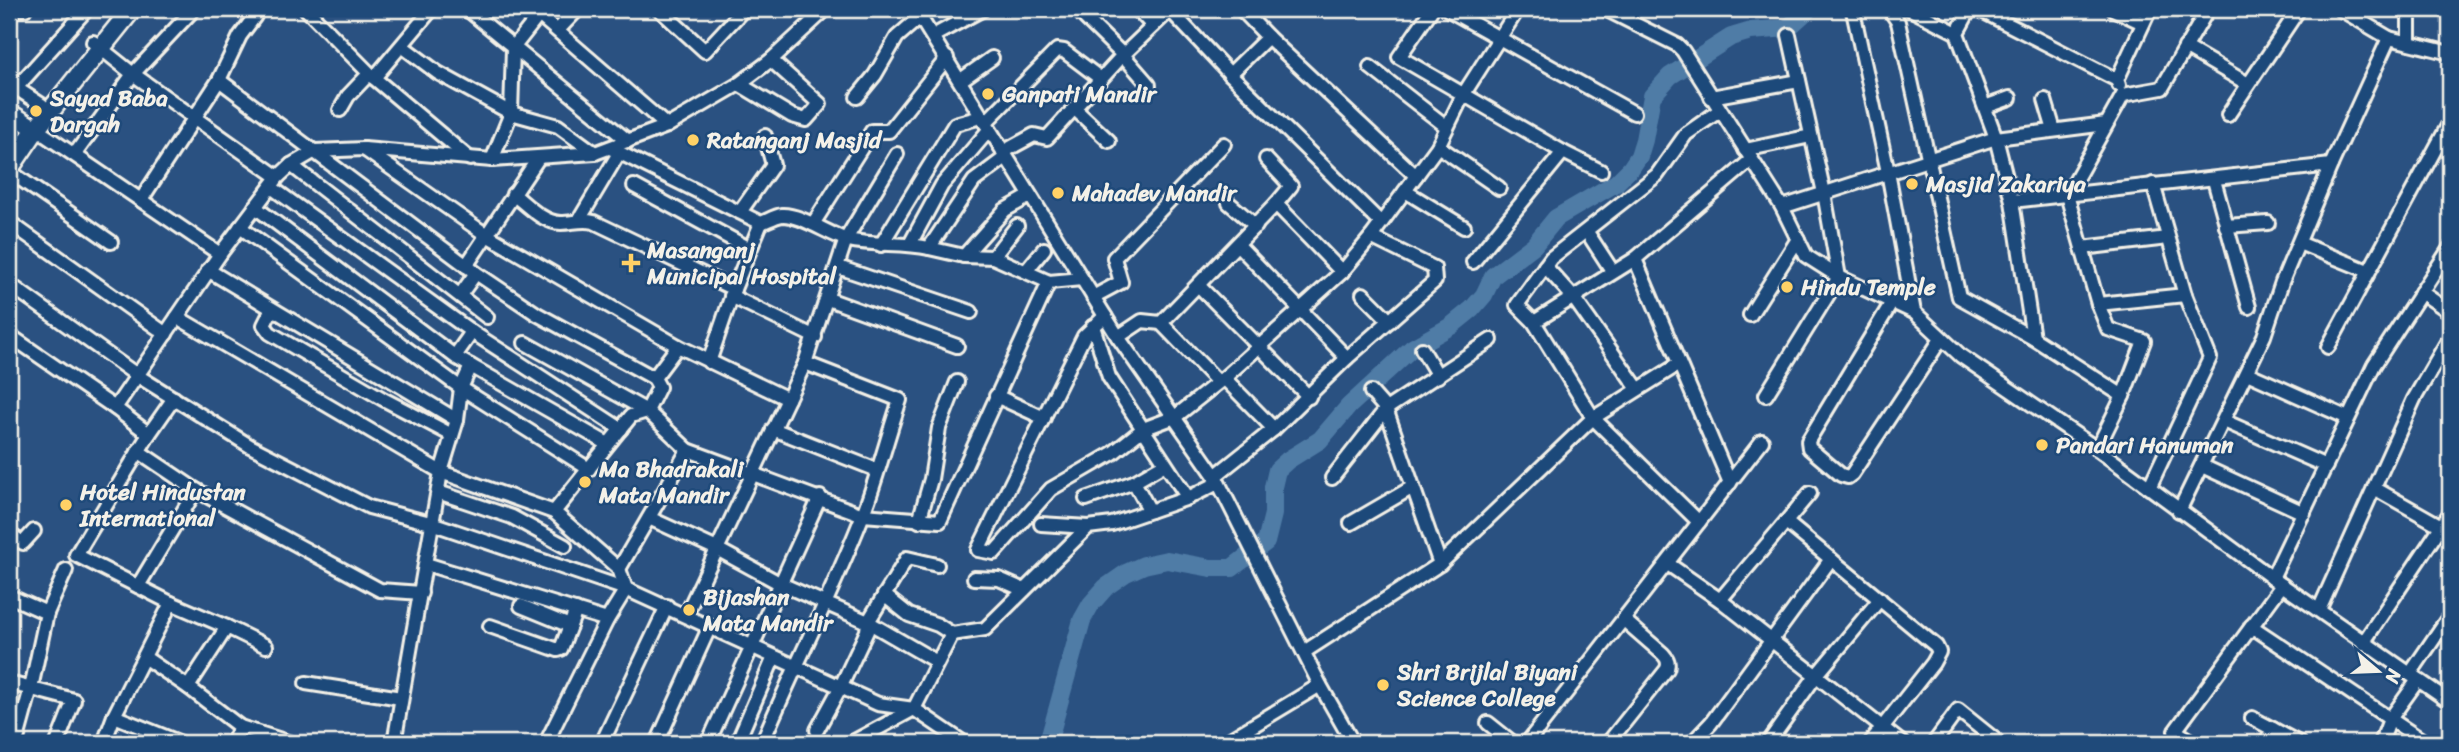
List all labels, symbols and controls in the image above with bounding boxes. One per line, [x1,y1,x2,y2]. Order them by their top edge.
place label: Ganpati Mandir [1001,74,1158,115]
place label: Sayad Baba Dargah [49,78,168,145]
marker: Ganpati Mandir [980,86,996,102]
marker: Sayad Baba Dargah [28,103,44,119]
place label: Ratanganj Masjid [706,120,883,161]
marker: Ratanganj Masjid [685,132,701,148]
place label: Masjid Zakariya [1925,164,2086,205]
place label: Mahadev Mandir [1071,173,1238,214]
marker: Masjid Zakariya [1904,176,1920,192]
marker: Mahadev Mandir [1050,185,1066,201]
place label: Masanganj Municipal Hospital [646,230,838,297]
marker: Masanganj Municipal Hospital [621,253,641,273]
place label: Hindu Temple [1800,267,1936,308]
marker: Hindu Temple [1779,279,1795,295]
place label: Pandari Hanuman [2056,425,2234,466]
marker: Pandari Hanuman [2034,437,2050,453]
place label: Ma Bhadrakali Mata Mandir [598,449,745,516]
place label: Hotel Hindustan International [79,472,246,539]
marker: Ma Bhadrakali Mata Mandir [577,474,593,490]
marker: Hotel Hindustan International [58,497,74,513]
place label: Bijashan Mata Mandir [702,577,835,644]
marker: Bijashan Mata Mandir [681,602,697,618]
north arrow [2344,636,2414,706]
place label: Shri Brijlal Biyani Science College [1396,652,1579,719]
text: N [2376,664,2412,689]
marker: Shri Brijlal Biyani Science College [1375,677,1391,693]

